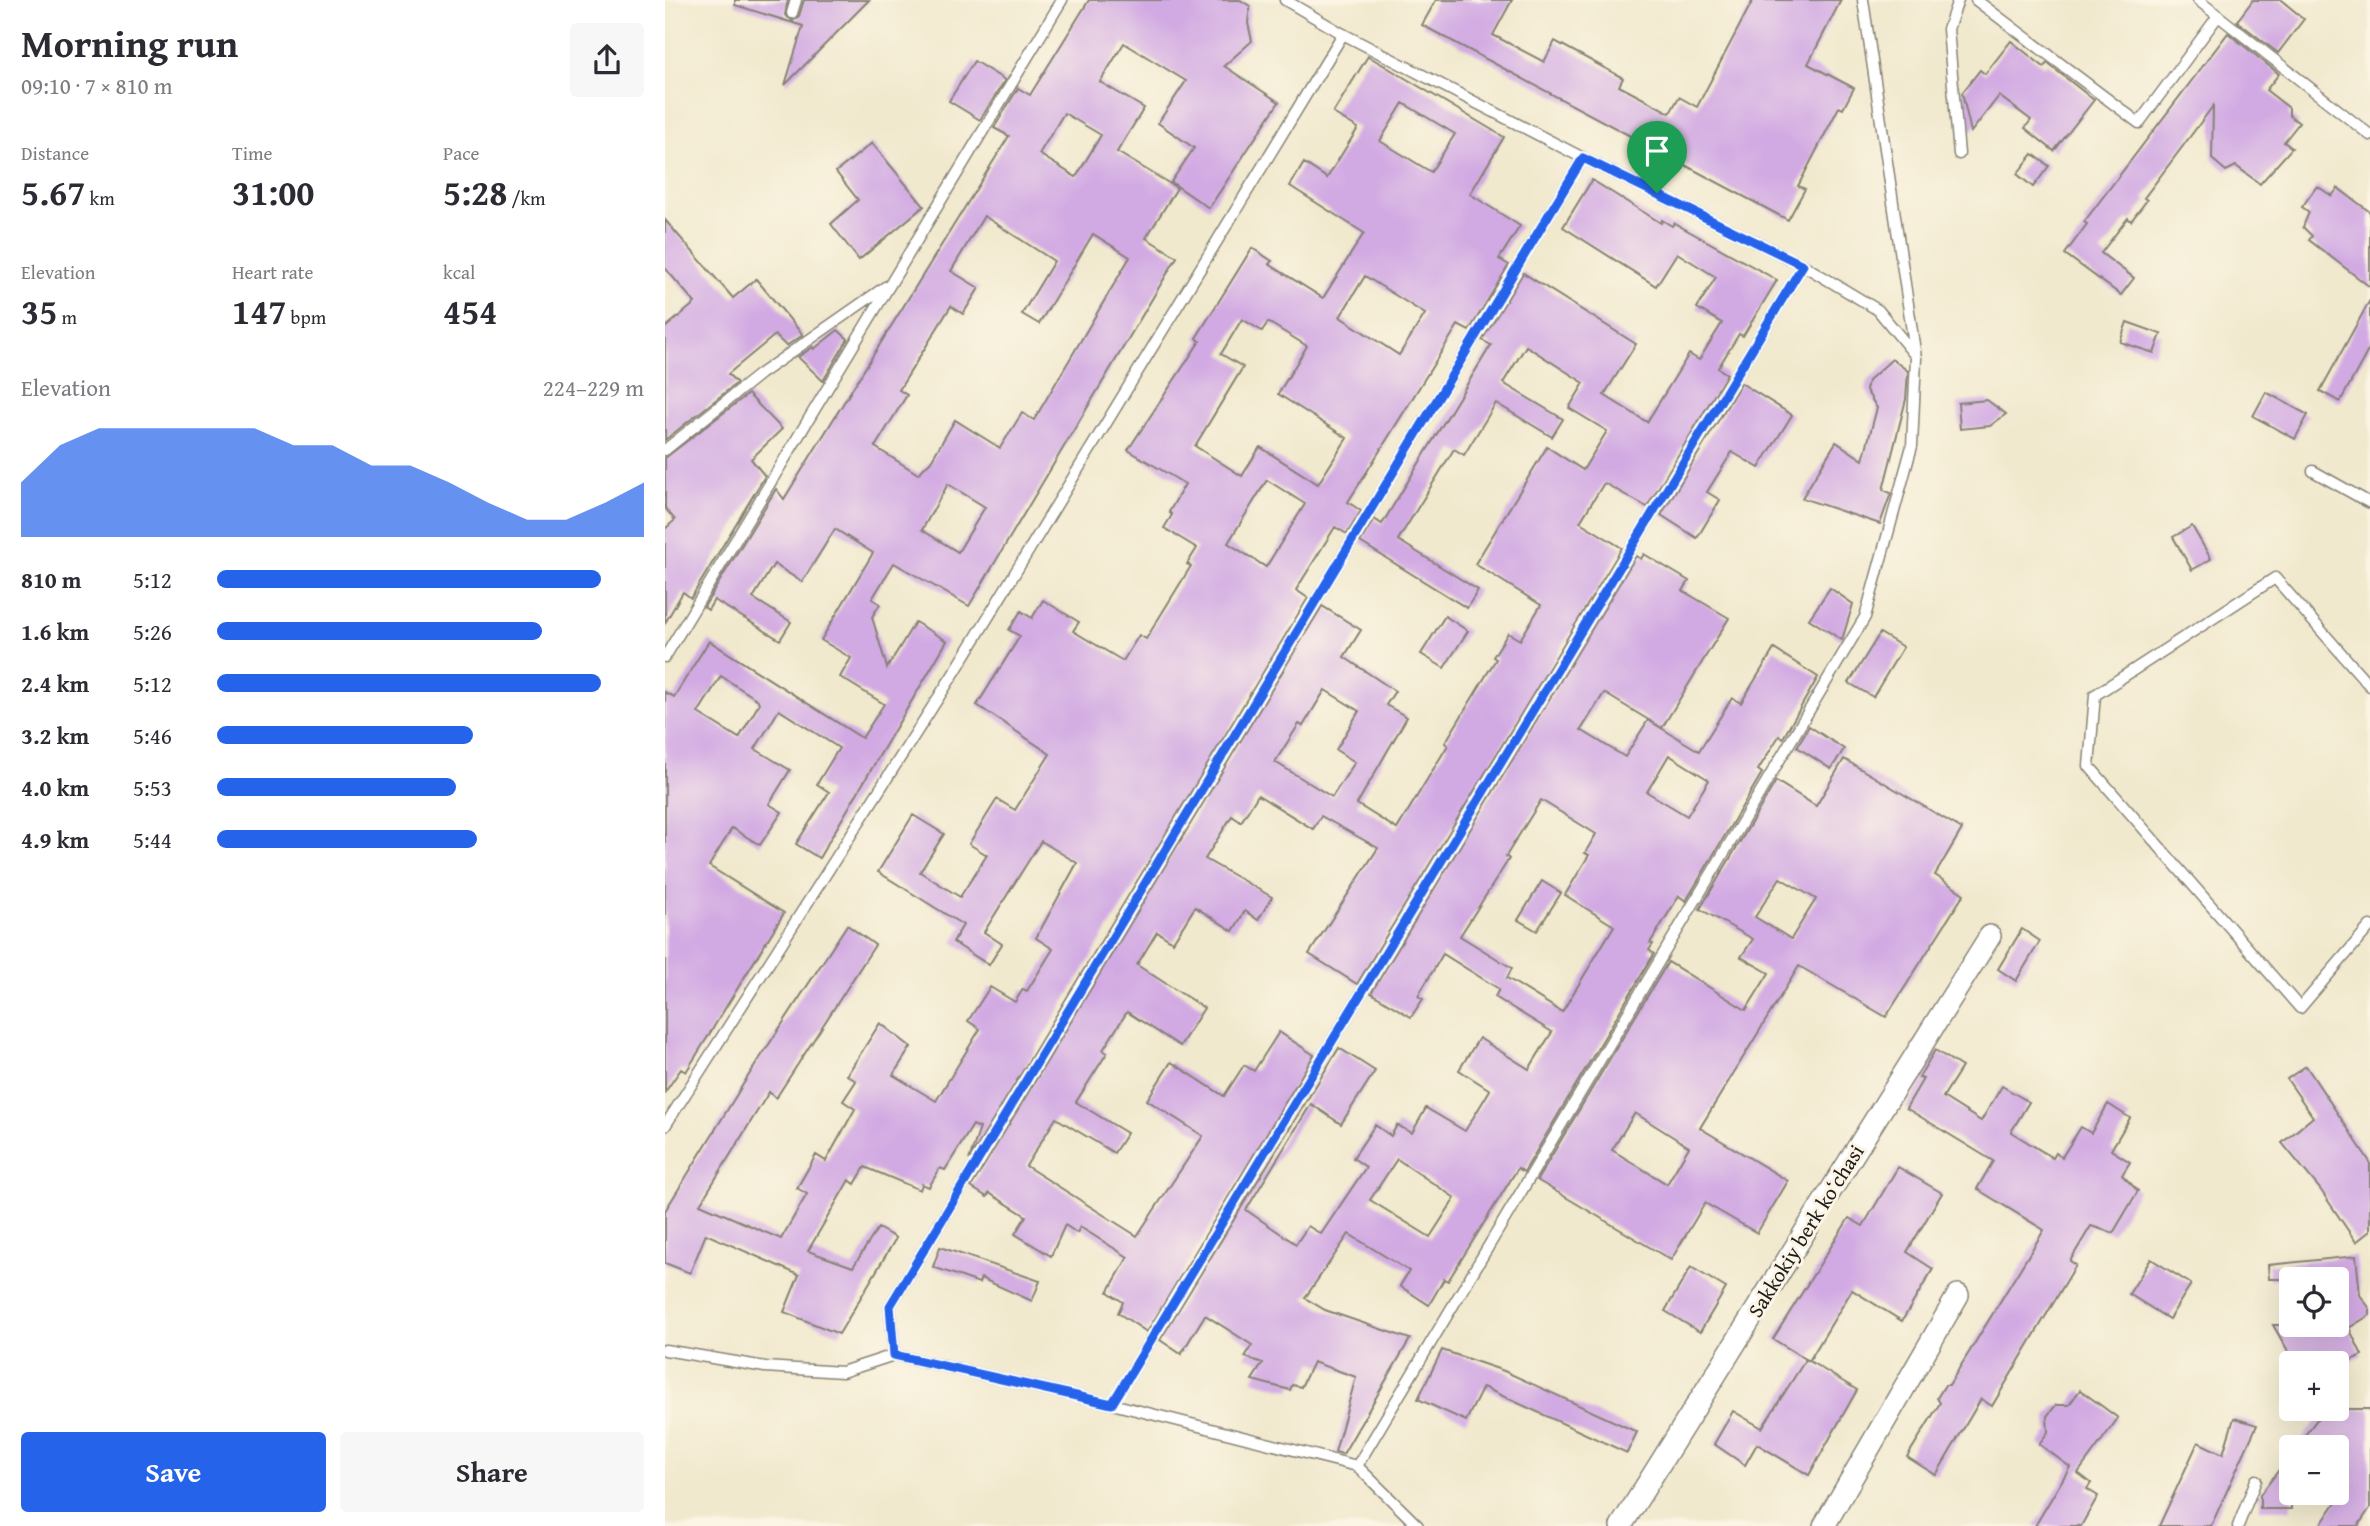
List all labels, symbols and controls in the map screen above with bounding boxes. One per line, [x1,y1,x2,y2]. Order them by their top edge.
text: Morning run [21,15,238,71]
button: share [570,23,644,97]
text: 09:10 · 7 × 810 m [21,69,173,102]
pin [1627,121,1687,193]
icon: arrive [1638,132,1676,170]
text: Distance [21,139,89,167]
text: Time [232,139,272,167]
text: Pace [443,139,480,167]
text: 5.67 [21,167,85,218]
text: 31:00 [232,167,314,218]
text: 5:28 [443,167,507,218]
text: km [85,184,115,212]
text: /km [507,184,546,212]
text: Elevation [21,258,95,286]
text: Heart rate [232,258,313,286]
text: kcal [443,258,475,286]
text: 35 [21,286,57,337]
text: 147 [232,286,286,337]
text: 454 [443,286,497,337]
text: m [57,303,77,331]
text: bpm [286,303,326,331]
text: Elevation [21,371,111,404]
text: 224–229 m [543,371,644,404]
text: 810 m [21,563,82,596]
text: 5:12 [133,563,172,596]
text: 1.6 km [21,615,89,648]
text: 5:26 [133,615,172,648]
text: 2.4 km [21,667,89,700]
text: 5:12 [133,667,172,700]
text: 3.2 km [21,719,89,752]
text: 5:46 [133,719,172,752]
text: 4.0 km [21,771,89,804]
text: 5:53 [133,771,172,804]
text: 4.9 km [21,823,89,856]
text: 5:44 [133,823,172,856]
street label: Sakkokiy berk koʻchasi [1740,1138,1871,1323]
map controls [2279,1267,2349,1505]
button: locate [2279,1267,2349,1337]
button: + [2279,1351,2349,1421]
button: Save [21,1432,326,1512]
button: Share [340,1432,644,1512]
button: − [2279,1435,2349,1505]

